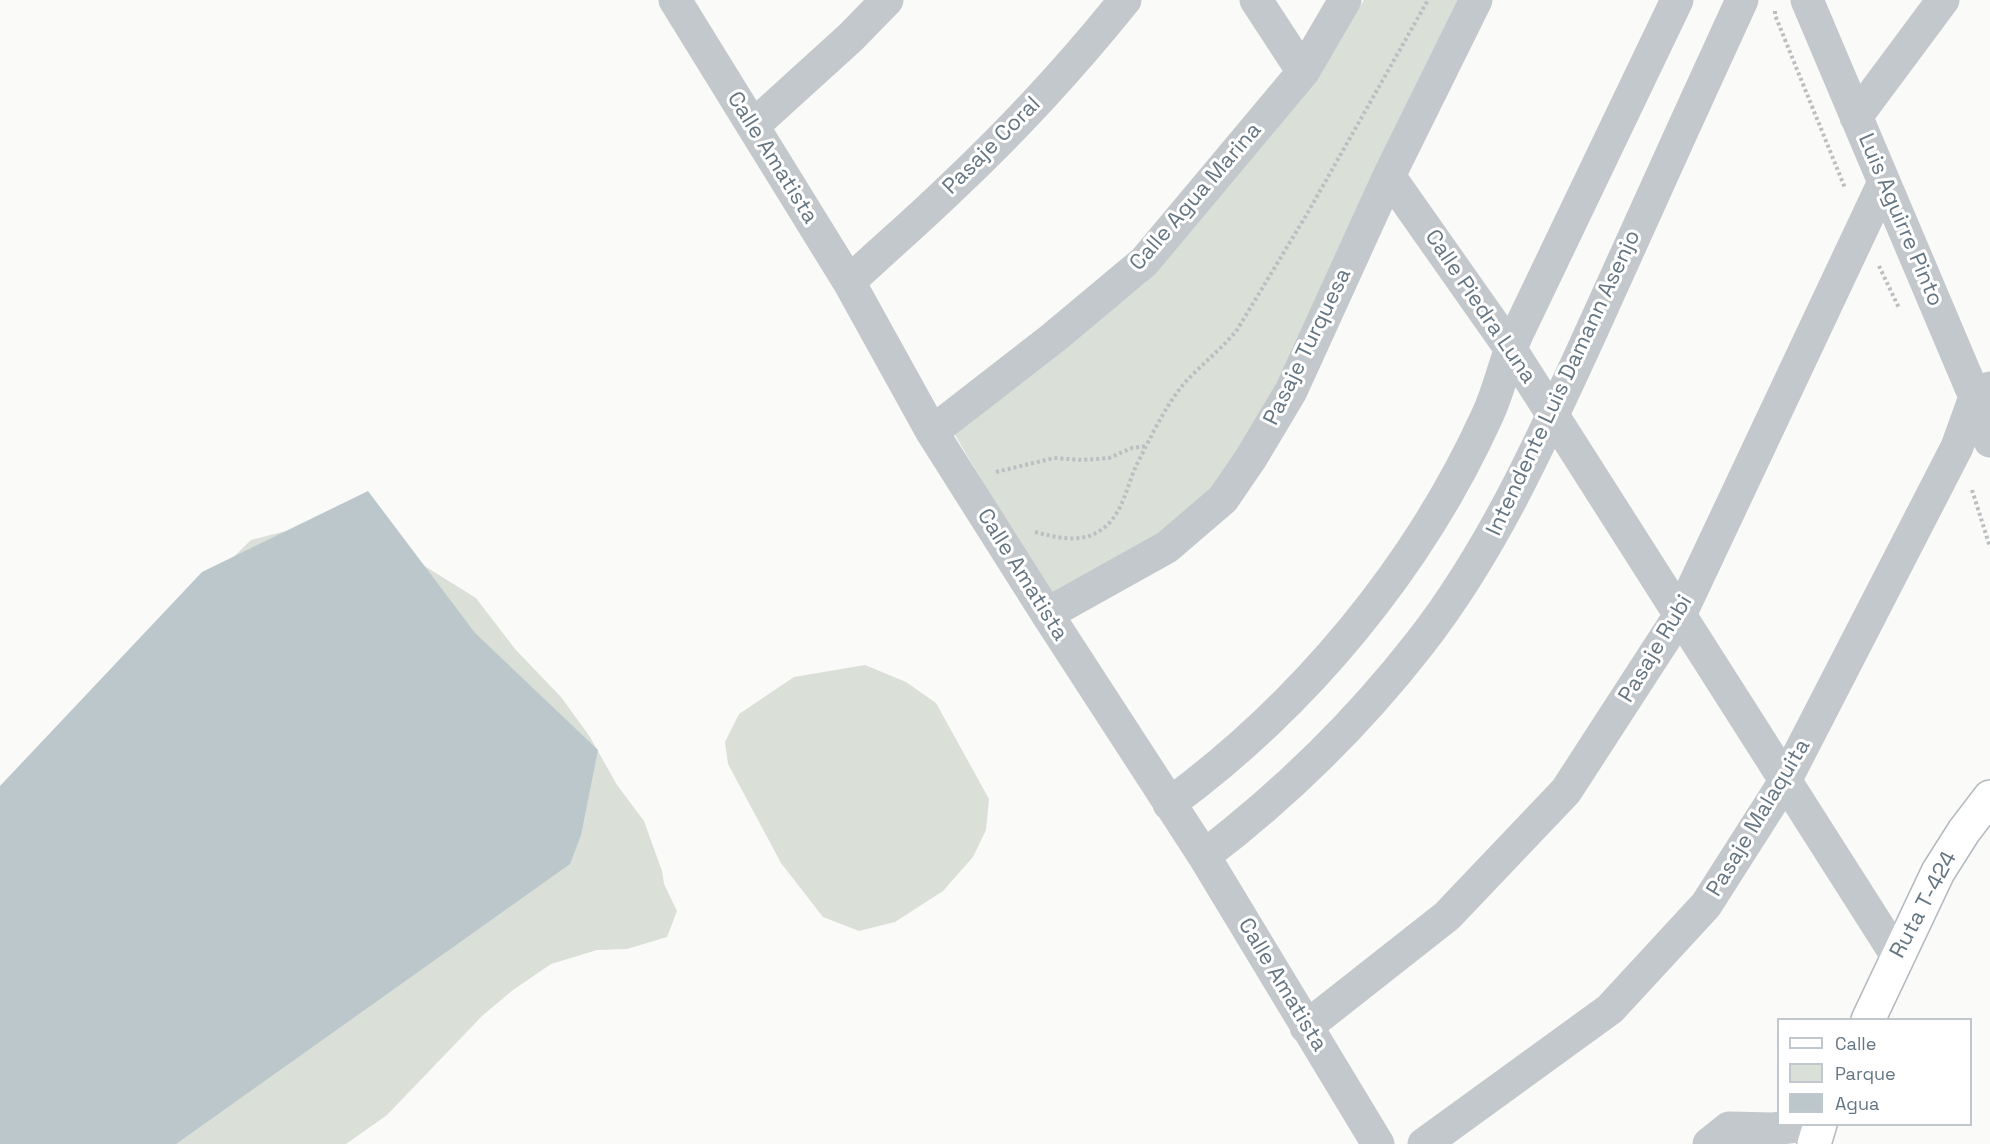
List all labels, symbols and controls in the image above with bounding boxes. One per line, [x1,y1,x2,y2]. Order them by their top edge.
street label: Calle Amatista [721,87,823,229]
street label: Pasaje Coral [938,92,1046,200]
street label: Calle Agua Marina [1125,118,1267,276]
street label: Luis Aguirre Pinto [1852,130,1948,310]
street label: Calle Piedra Luna [1419,225,1541,389]
street label: Intendente Luis Damann Asenjo [1481,226,1647,540]
street label: Pasaje Turquesa [1259,264,1357,430]
street label: Calle Amatista [971,504,1073,646]
street label: Pasaje Rubi [1614,590,1698,708]
street label: Pasaje Malaquita [1702,735,1816,901]
street label: Ruta T-424 [1885,847,1963,963]
street label: Calle Amatista [1232,914,1332,1056]
legend [1777,1018,1972,1126]
text: Calle [1835,1032,1876,1055]
text: Parque [1835,1062,1896,1085]
text: Agua [1835,1092,1879,1115]

